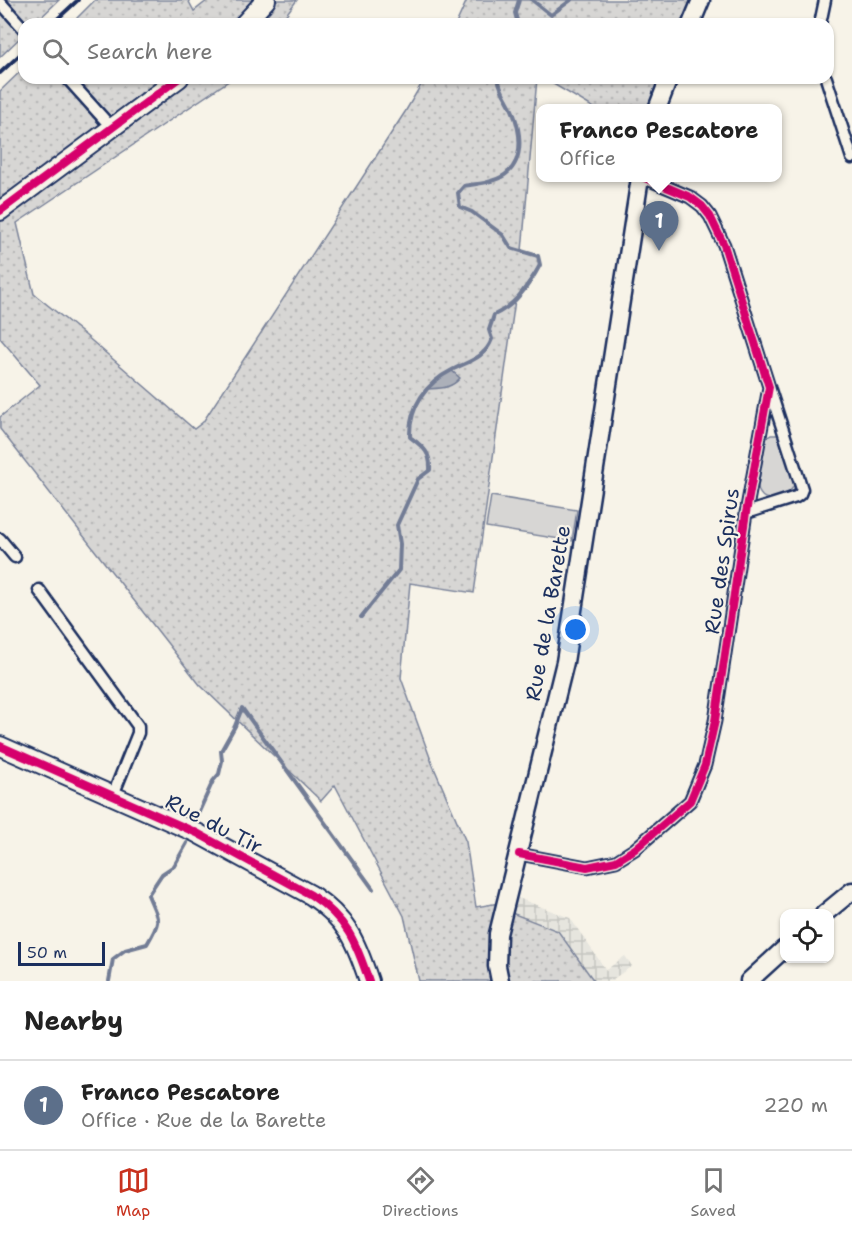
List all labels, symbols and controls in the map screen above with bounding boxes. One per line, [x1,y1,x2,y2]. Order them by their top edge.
search box [18,18,834,84]
icon: search [39,35,72,68]
text: Search here [87,37,213,66]
popup [536,104,782,182]
text: Franco Pescatore [560,116,758,145]
text: Office [560,145,616,171]
pin: 1 [640,202,678,251]
street label: Rue des Spirus [698,486,746,636]
street label: Rue de la Barette [519,523,577,703]
your location [561,615,590,644]
street label: Rue du Tir [161,788,267,860]
map controls [780,909,834,963]
button: locate [780,909,834,963]
scale bar [18,939,105,966]
text: 50 m [27,942,67,963]
text: Nearby [24,1003,123,1038]
text: Franco Pescatore [81,1078,280,1107]
text: 1 [39,1092,48,1118]
text: 220 m [764,1092,828,1118]
text: Office · Rue de la Barette [81,1107,326,1133]
tab: Map [116,1164,150,1221]
tab: Directions [382,1164,459,1221]
tab: Saved [691,1164,736,1221]

